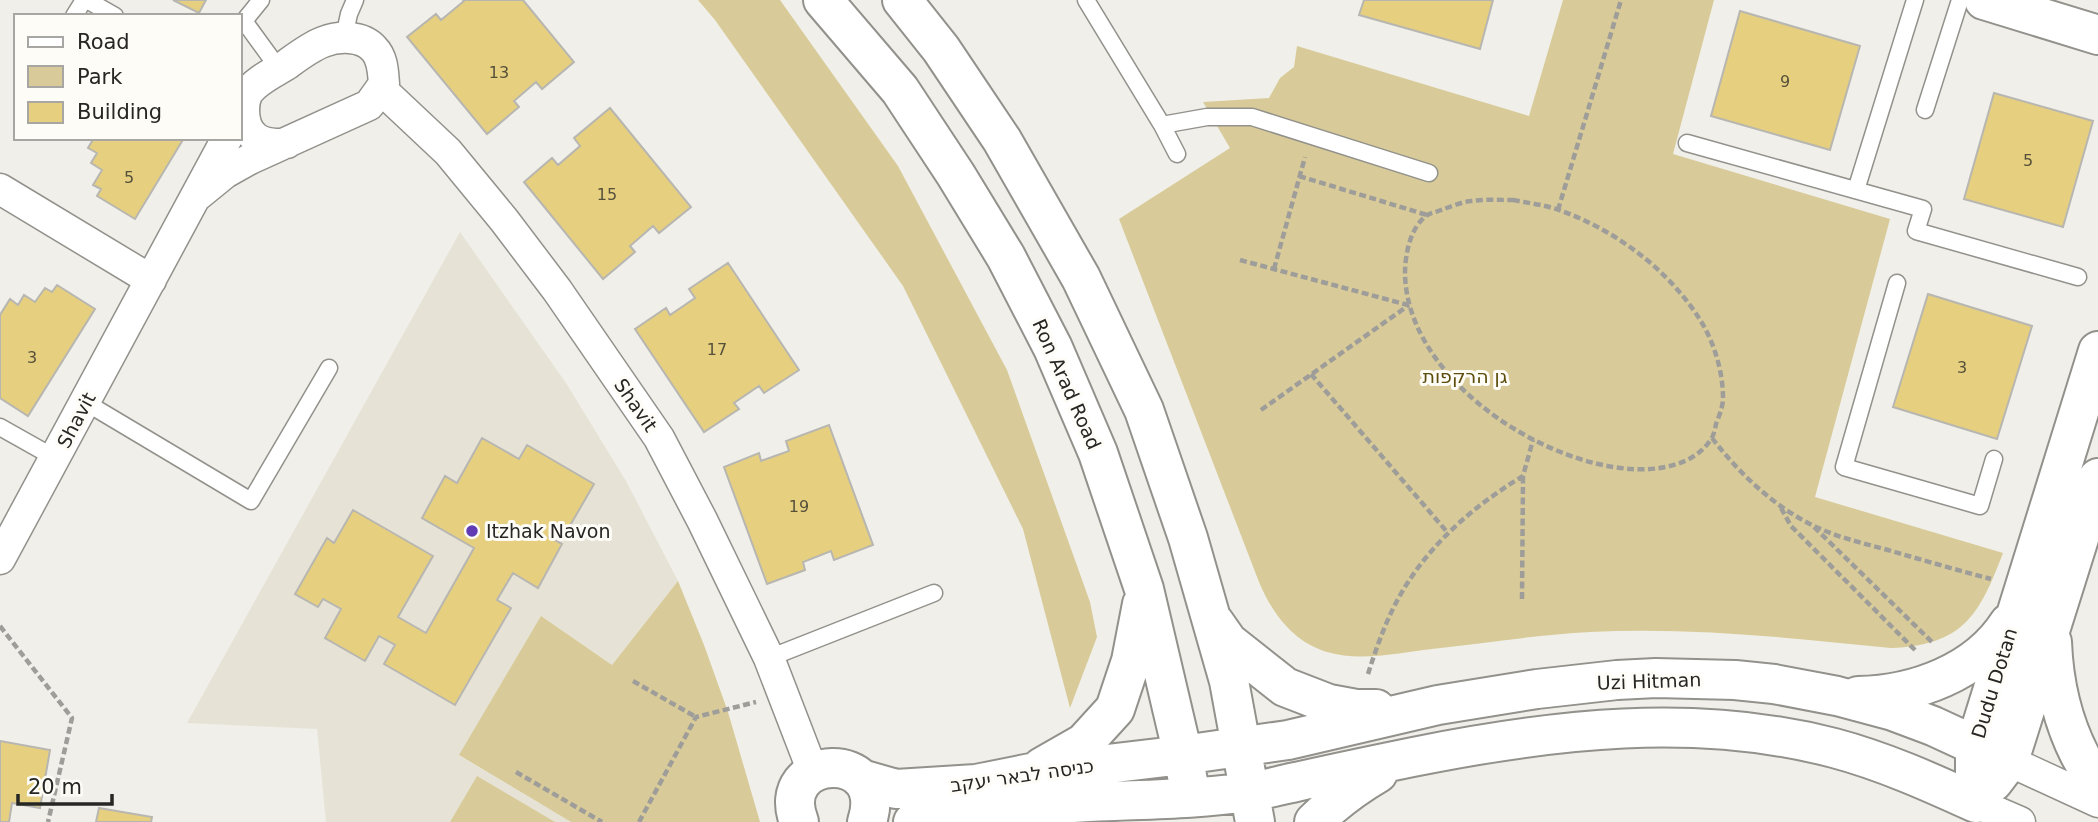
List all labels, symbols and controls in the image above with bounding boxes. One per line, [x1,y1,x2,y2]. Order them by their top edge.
legend [14,14,242,140]
text: Road [77,30,130,54]
house number: 13 [489,63,509,82]
text: Park [77,65,123,89]
house number: 9 [1780,72,1790,91]
text: Building [77,100,162,124]
house number: 5 [2023,151,2033,170]
house number: 5 [124,168,134,187]
house number: 15 [597,185,617,204]
street label: Ron Arad Road [1028,315,1106,453]
house number: 17 [707,340,727,359]
house number: 3 [27,348,37,367]
house number: 3 [1957,358,1967,377]
park label: גן הרקפות [1422,365,1508,387]
street label: Shavit [610,374,662,436]
street label: Shavit [52,388,100,452]
house number: 19 [789,497,809,516]
place label: Itzhak Navon [486,520,611,542]
marker: Itzhak Navon [464,523,480,539]
street label: Dudu Dotan [1967,625,2021,741]
street label: Uzi Hitman [1596,668,1702,694]
street label: כניסה לבאר יעקב [949,754,1095,796]
scale bar [18,762,112,806]
text: 20 m [28,775,82,799]

